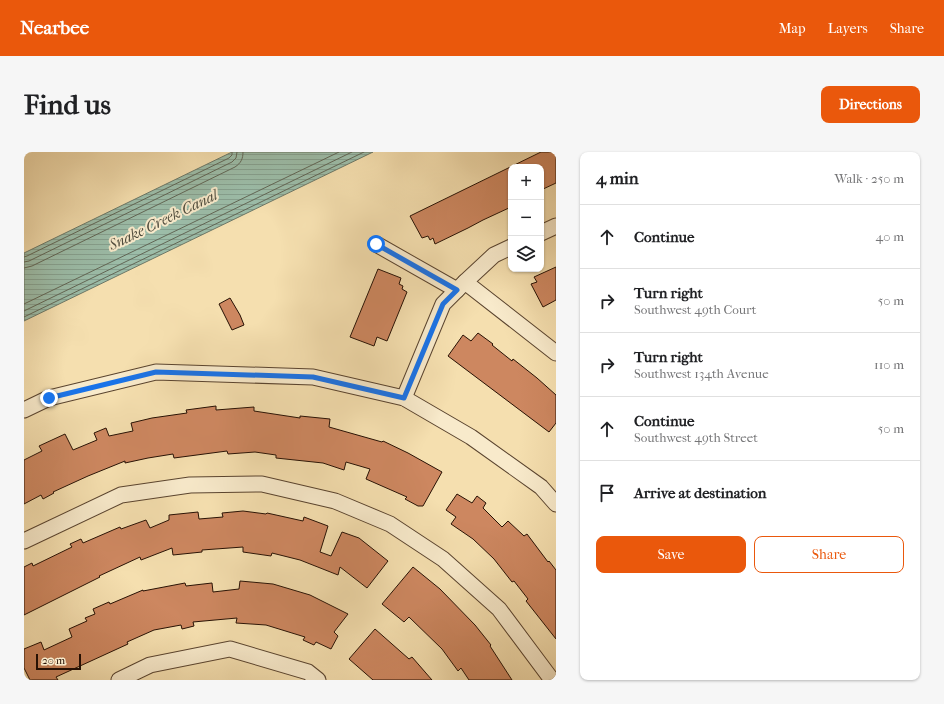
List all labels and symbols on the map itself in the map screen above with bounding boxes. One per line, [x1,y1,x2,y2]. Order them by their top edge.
water label: Snake Creek Canal [105,185,223,255]
route start [367,235,385,253]
route end [40,389,58,407]
scale bar [36,652,81,671]

